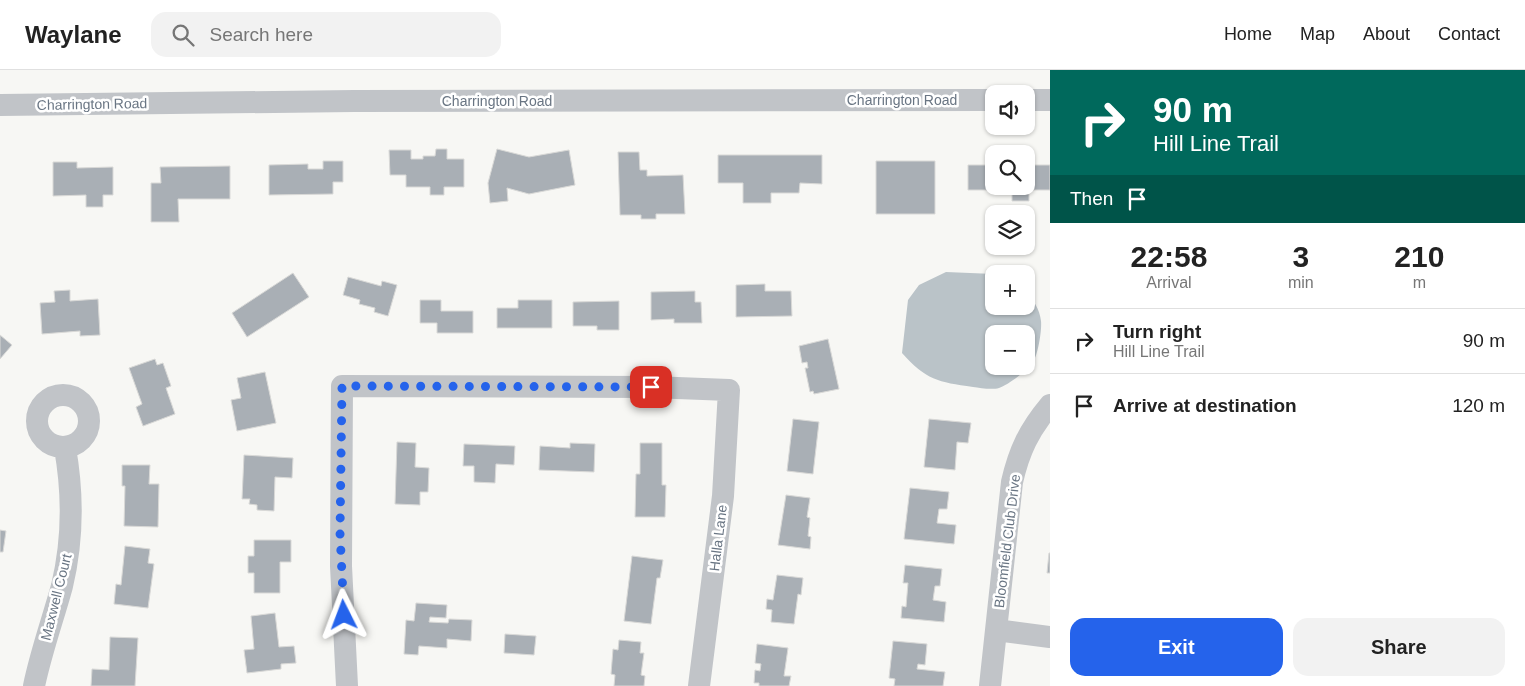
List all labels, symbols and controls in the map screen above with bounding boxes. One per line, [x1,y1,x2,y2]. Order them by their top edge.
search box [151,12,501,57]
text: Waylane [25,21,121,48]
icon: search [169,21,197,49]
text: Search here [209,24,313,45]
text: Home [1224,24,1272,44]
text: Map [1300,24,1335,44]
text: About [1363,24,1410,44]
text: Contact [1438,24,1500,44]
map controls [985,85,1035,375]
button: sound [985,85,1035,135]
icon: right [1070,90,1135,155]
text: 90 m [1153,90,1233,129]
street label: Charrington Road [847,92,957,108]
street label: Charrington Road [442,93,552,109]
street label: Charrington Road [37,95,147,113]
text: Hill Line Trail [1153,131,1279,156]
button: search [985,145,1035,195]
icon: arrive [1123,185,1151,213]
text: Then [1070,188,1113,209]
button: layers [985,205,1035,255]
text: 22:58 [1131,240,1207,273]
text: 3 [1292,240,1309,273]
text: 210 [1394,240,1444,273]
button: + [985,265,1035,315]
text: Arrival [1146,274,1192,291]
text: min [1288,274,1314,291]
text: m [1413,274,1426,291]
text: Turn right [1113,321,1201,342]
button: − [985,325,1035,375]
icon: right [1070,327,1098,355]
text: 90 m [1463,330,1505,351]
text: Hill Line Trail [1113,343,1205,360]
pin [630,366,672,408]
icon: arrive [637,373,665,401]
icon: arrive [1070,392,1098,420]
text: Arrive at destination [1113,395,1297,416]
text: 120 m [1452,395,1505,416]
street label: Bloomfield Club Drive [991,473,1023,609]
street label: Halla Lane [706,504,730,572]
street label: Maxwell Court [38,552,75,642]
position arrow [317,588,369,640]
button: Exit [1070,618,1283,676]
button: Share [1293,618,1505,676]

